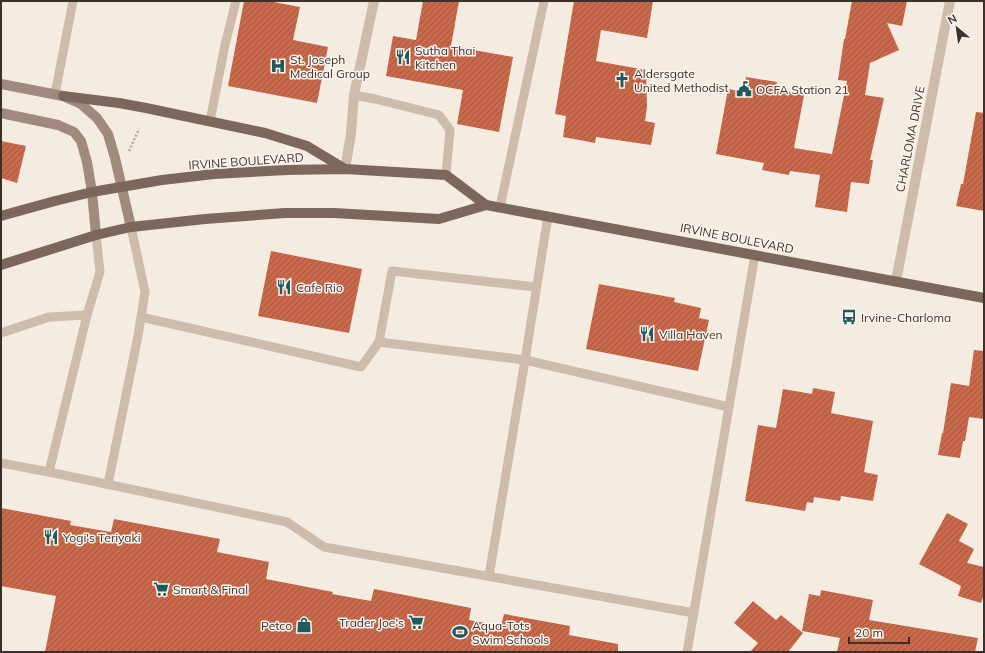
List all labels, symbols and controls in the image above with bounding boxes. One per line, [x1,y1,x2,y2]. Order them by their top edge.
north arrow [937,8,977,48]
text: N [945,11,959,27]
place label: Sutha Thai Kitchen [415,43,475,72]
restaurant icon: Sutha Thai Kitchen [394,48,412,66]
place label: St. Joseph Medical Group [290,52,370,81]
hospital icon: St. Joseph Medical Group [269,57,287,75]
place label: Aldersgate United Methodist [634,66,729,95]
church icon: Aldersgate United Methodist [613,71,631,89]
public building icon: OCFA Station 21 [735,80,753,98]
place label: OCFA Station 21 [756,82,849,97]
street label: CHARLOMA DRIVE [892,85,928,193]
street label: IRVINE BOULEVARD [188,149,304,173]
street label: IRVINE BOULEVARD [679,220,795,256]
restaurant icon: Cafe Rio [275,278,293,296]
place label: Cafe Rio [296,280,343,295]
bus stop icon: Irvine-Charloma [840,308,858,326]
place label: Irvine-Charloma [861,310,951,325]
restaurant icon: Villa Haven [638,325,656,343]
place label: Villa Haven [659,327,722,342]
restaurant icon: Yogi's Teriyaki [42,528,60,546]
place label: Yogi's Teriyaki [62,530,141,545]
supermarket icon: Smart & Final [152,580,170,598]
place label: Smart & Final [173,582,248,597]
supermarket icon: Trader Joe's [407,613,425,631]
place label: Trader Joe's [339,615,404,630]
shop icon: Petco [295,616,313,634]
place label: Petco [261,618,292,633]
place label: Aqua-Tots Swim Schools [472,618,549,647]
scale bar [849,619,909,645]
sports icon: Aqua-Tots Swim Schools [451,623,469,641]
text: 20 m [855,625,883,640]

